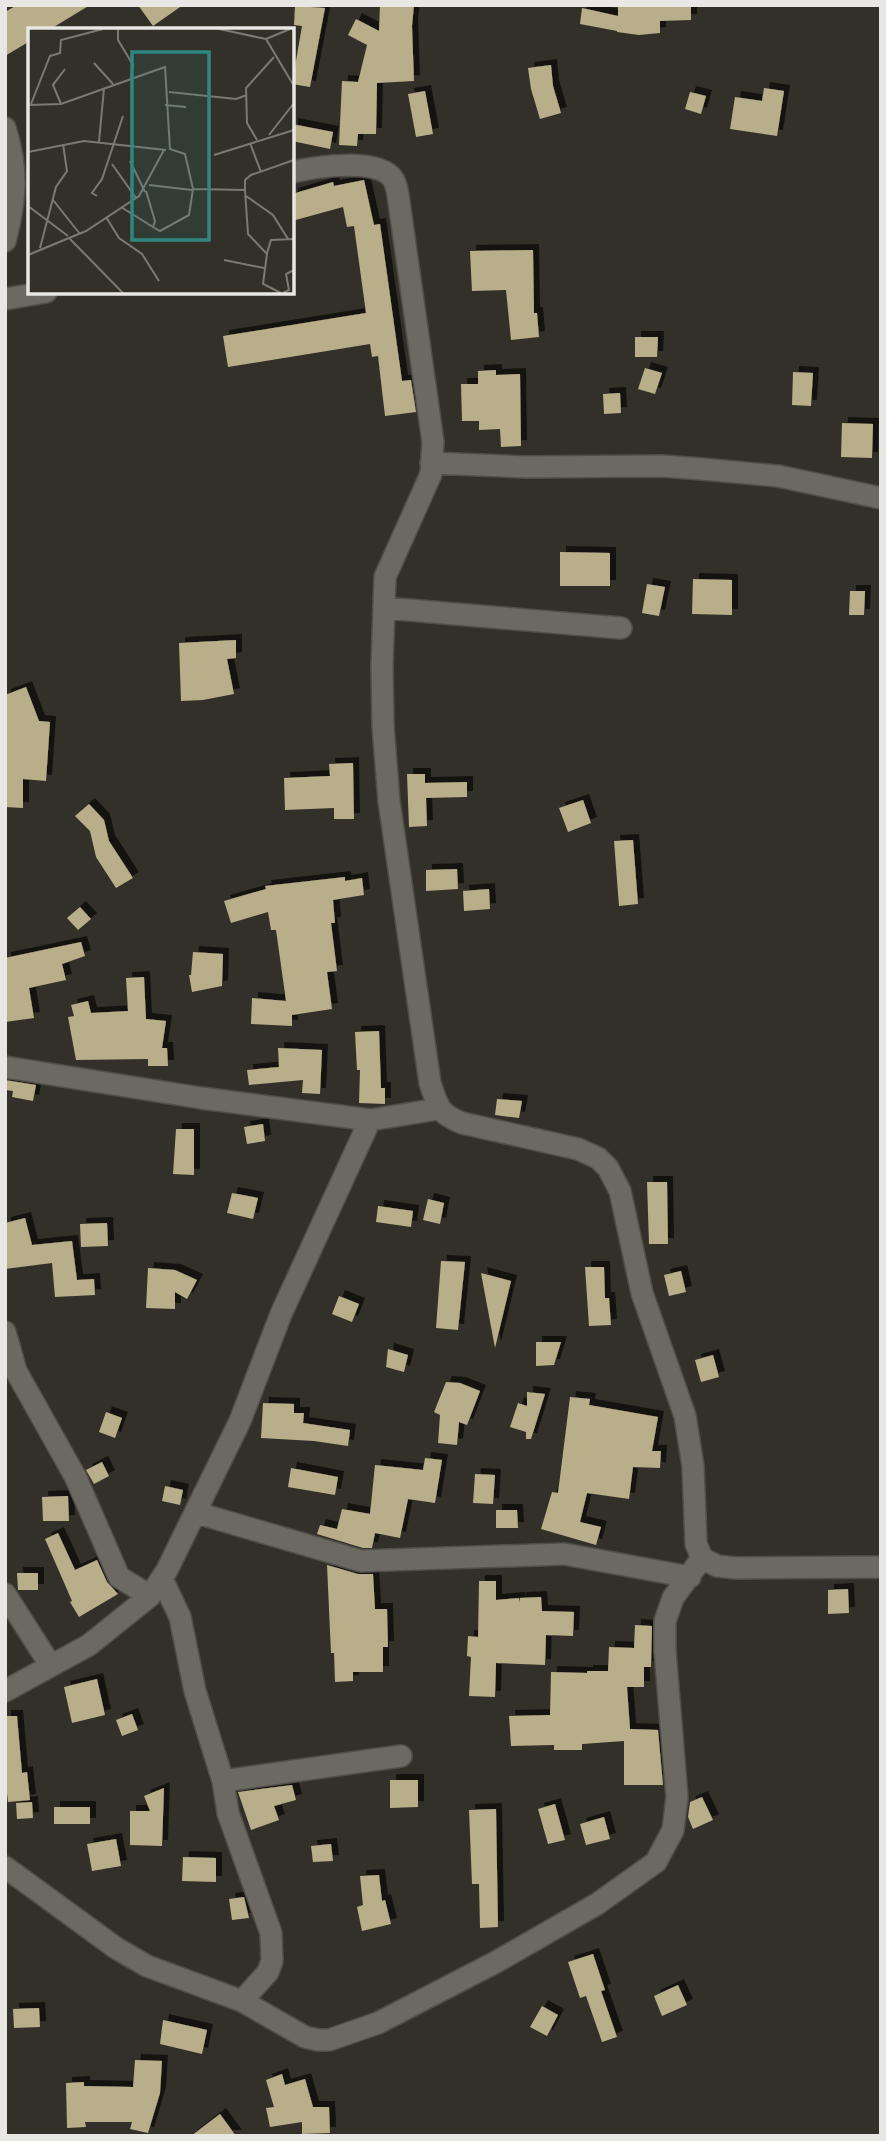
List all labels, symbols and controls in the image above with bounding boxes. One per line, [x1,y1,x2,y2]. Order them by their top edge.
inset map [28,28,294,294]

